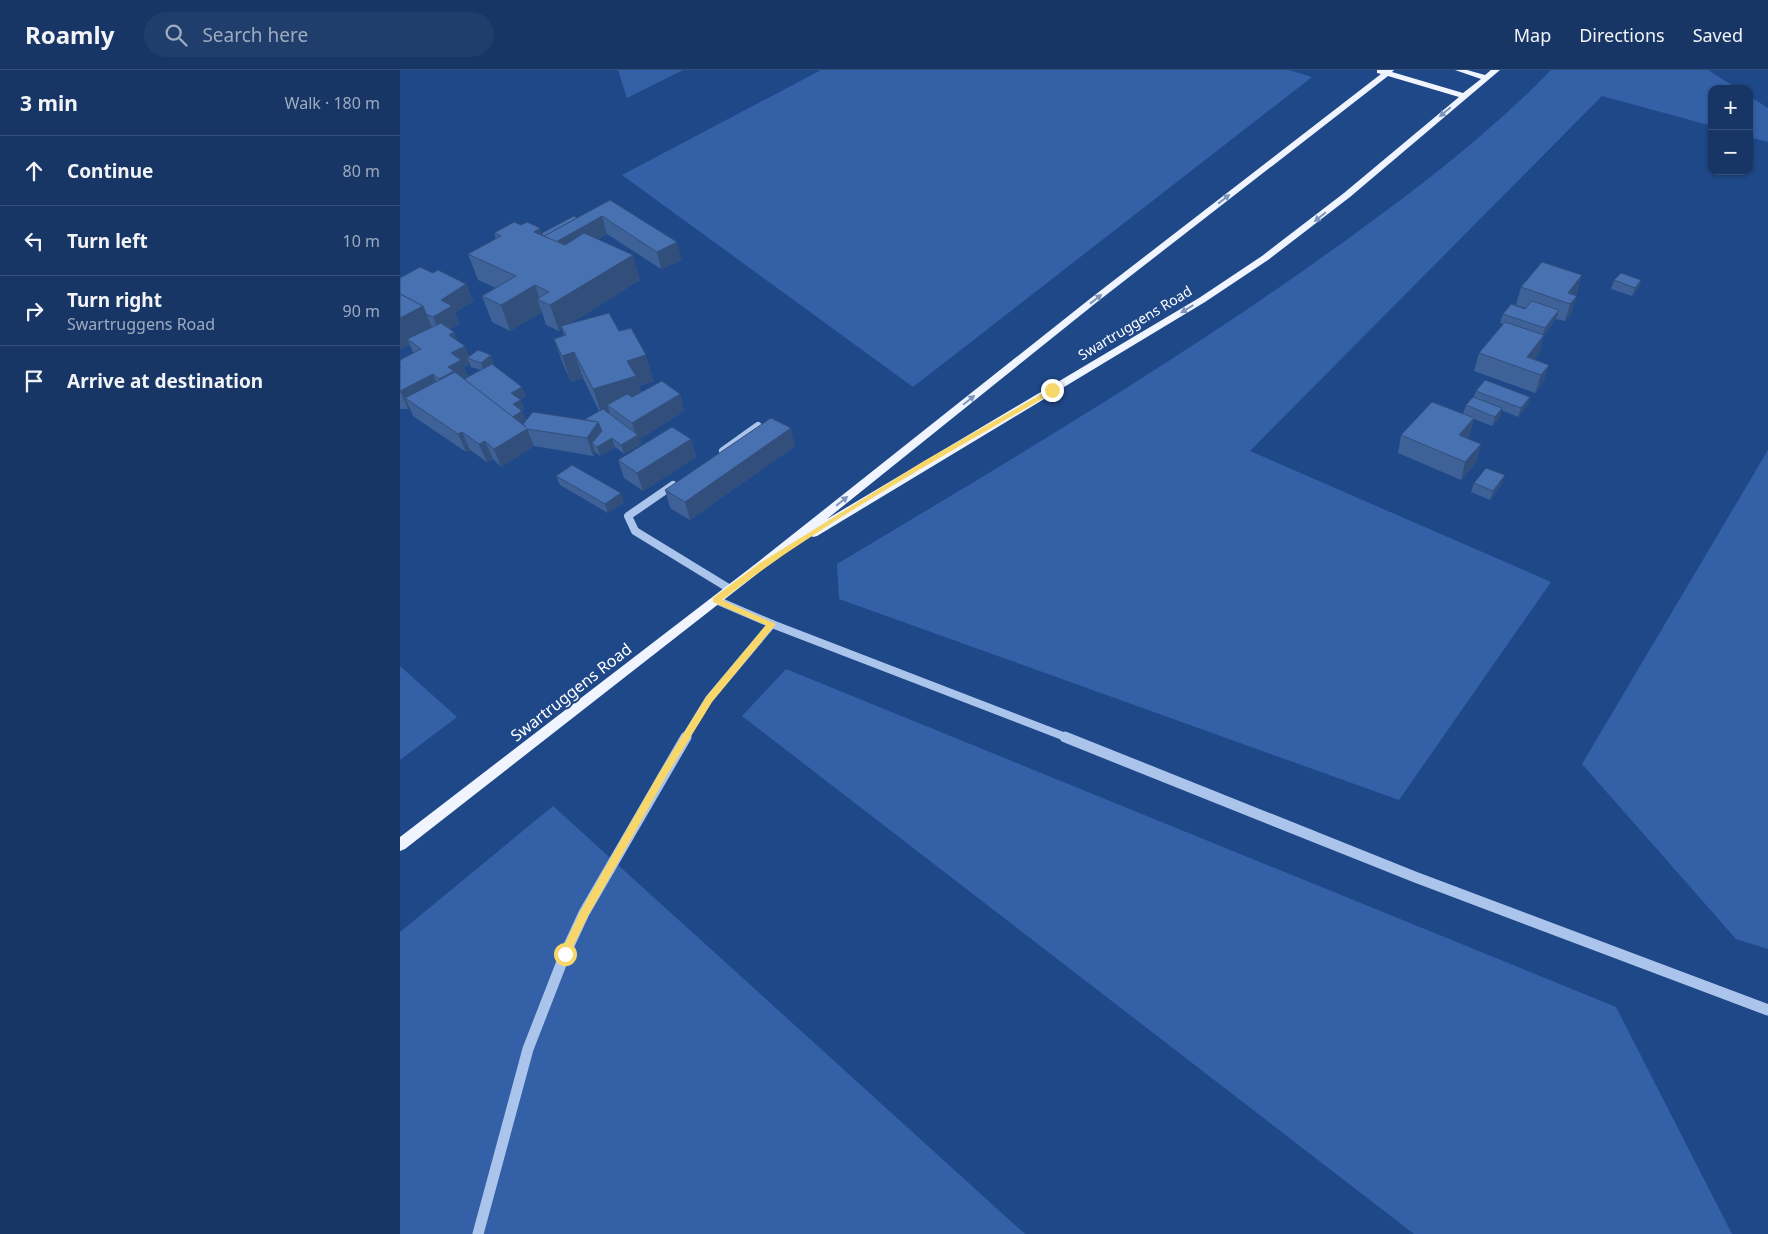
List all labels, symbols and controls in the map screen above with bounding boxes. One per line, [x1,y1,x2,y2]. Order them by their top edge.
search box [144,12,494,57]
text: Roamly [25,18,114,51]
icon: search [162,21,190,49]
text: Search here [202,22,308,48]
text: Map [1514,23,1551,47]
text: Directions [1579,23,1665,47]
text: Saved [1693,23,1743,47]
map controls [1708,85,1753,175]
button: + [1708,85,1753,130]
text: 3 min [20,89,78,117]
text: Walk · 180 m [285,92,380,114]
one-way arrow [1439,106,1451,118]
button: − [1708,130,1753,175]
icon: ahead [20,157,48,185]
text: Continue [67,158,153,184]
text: 80 m [343,160,380,182]
one-way arrow [1217,194,1231,204]
one-way arrow [1314,211,1327,222]
icon: left [20,227,48,255]
text: Turn left [67,228,148,254]
text: 10 m [343,230,380,252]
street label: Swartruggens Road [1074,281,1195,364]
text: Turn right [67,287,162,313]
one-way arrow [1089,294,1103,304]
icon: right [20,297,48,325]
text: 90 m [343,300,380,322]
one-way arrow [1181,305,1194,314]
text: Swartruggens Road [67,313,215,335]
icon: arrive [20,367,48,395]
text: Arrive at destination [67,368,263,394]
route end [1041,379,1064,402]
one-way arrow [962,395,975,406]
one-way arrow [835,496,848,507]
street label: Swartruggens Road [506,638,636,746]
route start [554,943,577,966]

